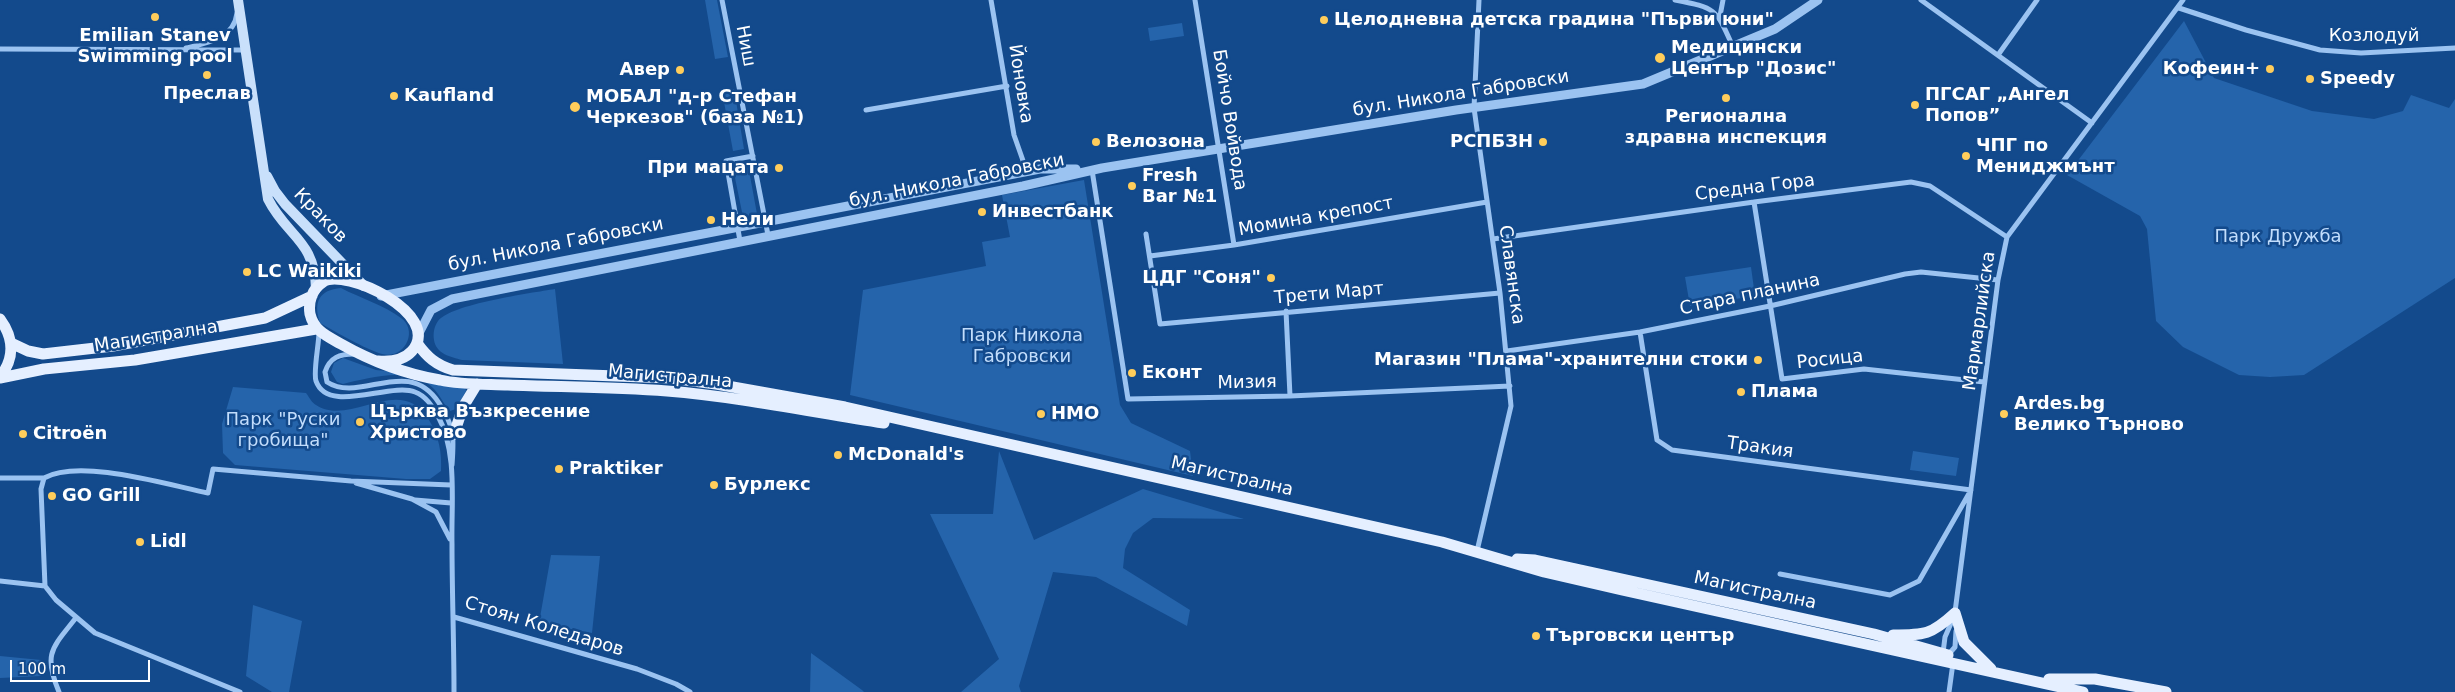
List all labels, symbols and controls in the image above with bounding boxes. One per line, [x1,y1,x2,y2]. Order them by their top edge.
place label: Целодневна детска градина "Първи юни" [1334,9,1774,31]
marker: Emilian Stanev Swimming pool [149,11,161,23]
marker: Целодневна детска градина "Първи юни" [1318,14,1330,26]
street label: Ниш [730,23,760,69]
place label: Emilian Stanev Swimming pool [77,25,233,68]
street label: Козлодуй [2329,25,2419,47]
place label: Медицински Център "Дозис" [1671,37,1836,80]
street label: Йоновка [1003,43,1037,125]
street label: Бойчо Войвода [1207,48,1251,192]
marker: Медицински Център "Дозис" [1653,51,1667,65]
place label: Кофеин+ [2163,58,2260,80]
place label: Авер [620,59,670,81]
marker: Кофеин+ [2264,63,2276,75]
marker: Авер [674,64,686,76]
street label: бул. Никола Габровски [1351,66,1571,122]
place label: Speedy [2320,68,2395,90]
marker: Преслав [201,69,213,81]
marker: Speedy [2304,73,2316,85]
place label: Преслав [163,83,251,105]
place label: ПГСАГ „Ангел Попов” [1925,84,2069,126]
place label: Kaufland [404,85,494,107]
place label: МОБАЛ "д-р Стефан Черкезов" (база №1) [586,86,804,128]
marker: Kaufland [388,90,400,102]
marker: Регионална здравна инспекция [1720,92,1732,104]
marker: ПГСАГ „Ангел Попов” [1909,99,1921,111]
marker: МОБАЛ "д-р Стефан Черкезов" (база №1) [568,100,582,114]
place label: Регионална здравна инспекция [1625,106,1827,148]
place label: Велозона [1106,131,1205,153]
place label: РСПБЗН [1450,131,1533,153]
place label: ЧПГ по Мениджмънт [1976,135,2115,178]
marker: Велозона [1090,136,1102,148]
marker: РСПБЗН [1537,136,1549,148]
street label: бул. Никола Габровски [848,150,1066,212]
marker: ЧПГ по Мениджмънт [1960,150,1972,162]
place label: При мацата [647,157,769,179]
marker: При мацата [773,162,785,174]
place label: Fresh Bar №1 [1142,165,1217,208]
street label: Средна Гора [1694,170,1816,206]
marker: Fresh Bar №1 [1126,180,1138,192]
street label: Краков [289,184,351,248]
street label: Момина крепост [1237,193,1395,241]
place label: Инвестбанк [992,201,1114,223]
marker: Инвестбанк [976,206,988,218]
place label: Нели [721,209,774,231]
street label: бул. Никола Габровски [447,214,665,276]
marker: Нели [705,214,717,226]
street label: Славянска [1493,224,1529,326]
park label: Парк Дружба [2214,226,2342,248]
street label: Мармарлийска [1960,250,2000,392]
place label: LC Waikiki [257,261,362,283]
marker: LC Waikiki [241,266,253,278]
place label: ЦДГ "Соня" [1142,267,1261,289]
street label: Стара планина [1678,270,1822,320]
marker: ЦДГ "Соня" [1265,272,1277,284]
street label: Трети Март [1273,278,1385,310]
street label: Магистрална [93,317,219,357]
park label: Парк Никола Габровски [961,325,1083,368]
street label: Росица [1796,346,1864,374]
place label: Магазин "Плама"-хранителни стоки [1374,349,1748,371]
marker: Магазин "Плама"-хранителни стоки [1752,354,1764,366]
street label: Магистрална [607,361,733,393]
place label: Еконт [1142,362,1202,384]
marker: Еконт [1126,367,1138,379]
street label: Мизия [1217,372,1277,394]
place label: Плама [1751,381,1818,403]
marker: Плама [1735,386,1747,398]
place label: Ardes.bg Велико Търново [2014,393,2184,436]
place label: Църква Възкресение Христово [370,401,590,444]
place label: HMO [1051,403,1099,425]
marker: HMO [1035,408,1047,420]
marker: Ardes.bg Велико Търново [1998,408,2010,420]
park label: Парк "Руски гробища" [226,409,340,452]
marker: Църква Възкресение Христово [354,416,366,428]
place label: Citroën [33,423,107,445]
marker: Citroën [17,428,29,440]
street label: Тракия [1725,433,1795,463]
place label: McDonald's [848,444,964,466]
marker: McDonald's [832,449,844,461]
street label: Магистрална [1169,452,1295,502]
place label: Praktiker [569,458,663,480]
marker: Praktiker [553,463,565,475]
place label: Бурлекс [724,474,811,496]
marker: Бурлекс [708,479,720,491]
place label: GO Grill [62,485,141,507]
marker: GO Grill [46,490,58,502]
place label: Lidl [150,531,187,553]
marker: Lidl [134,536,146,548]
street label: Магистрална [1692,567,1818,615]
street label: Стоян Коледаров [462,593,626,661]
place label: Търговски център [1546,625,1734,647]
marker: Търговски център [1530,630,1542,642]
scale bar [12,650,152,682]
text: 100 m [18,660,66,678]

